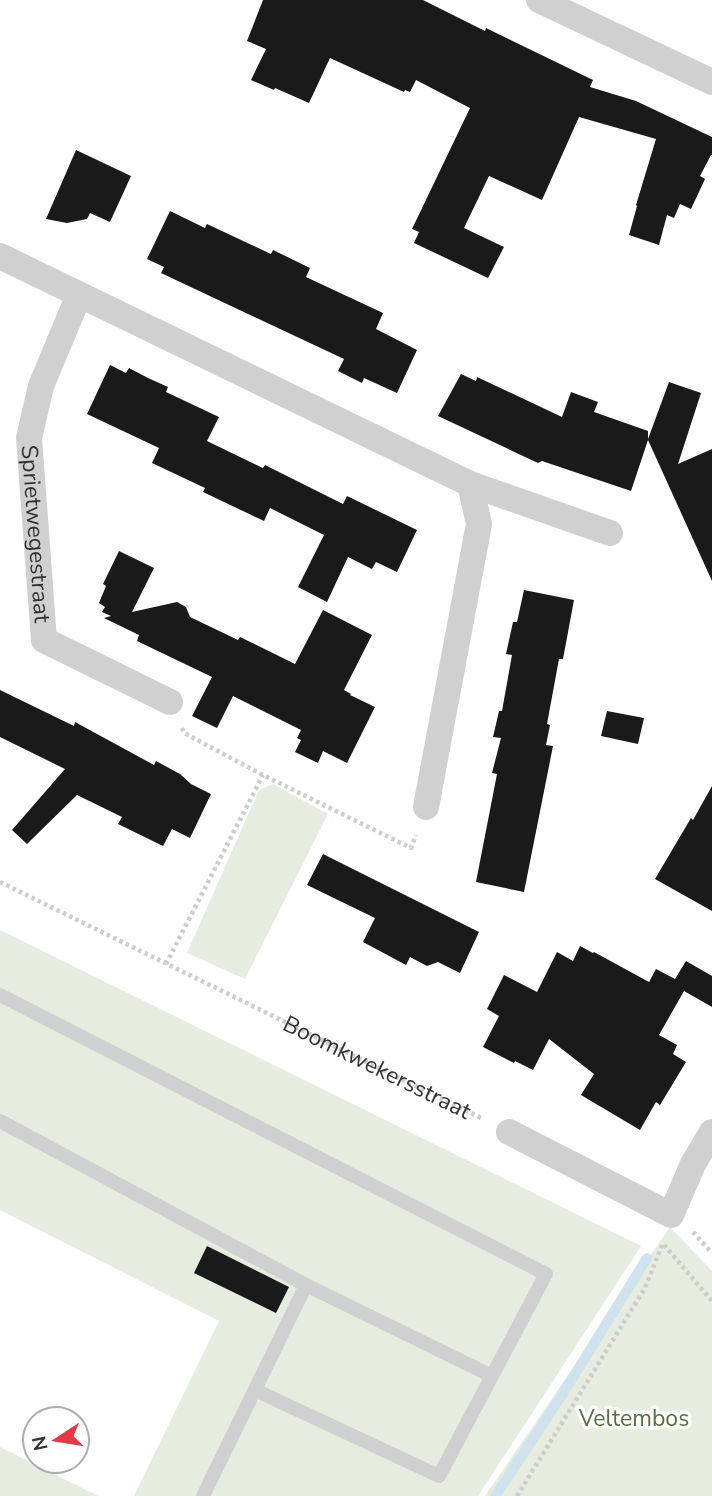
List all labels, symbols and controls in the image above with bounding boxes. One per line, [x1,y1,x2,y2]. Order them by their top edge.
street label: Sprietwegestraat [14,444,58,625]
street label: Boomkwekersstraat [278,1008,477,1127]
park label: Veltembos [578,1403,689,1434]
north arrow [21,1405,91,1475]
text: N [26,1434,55,1453]

